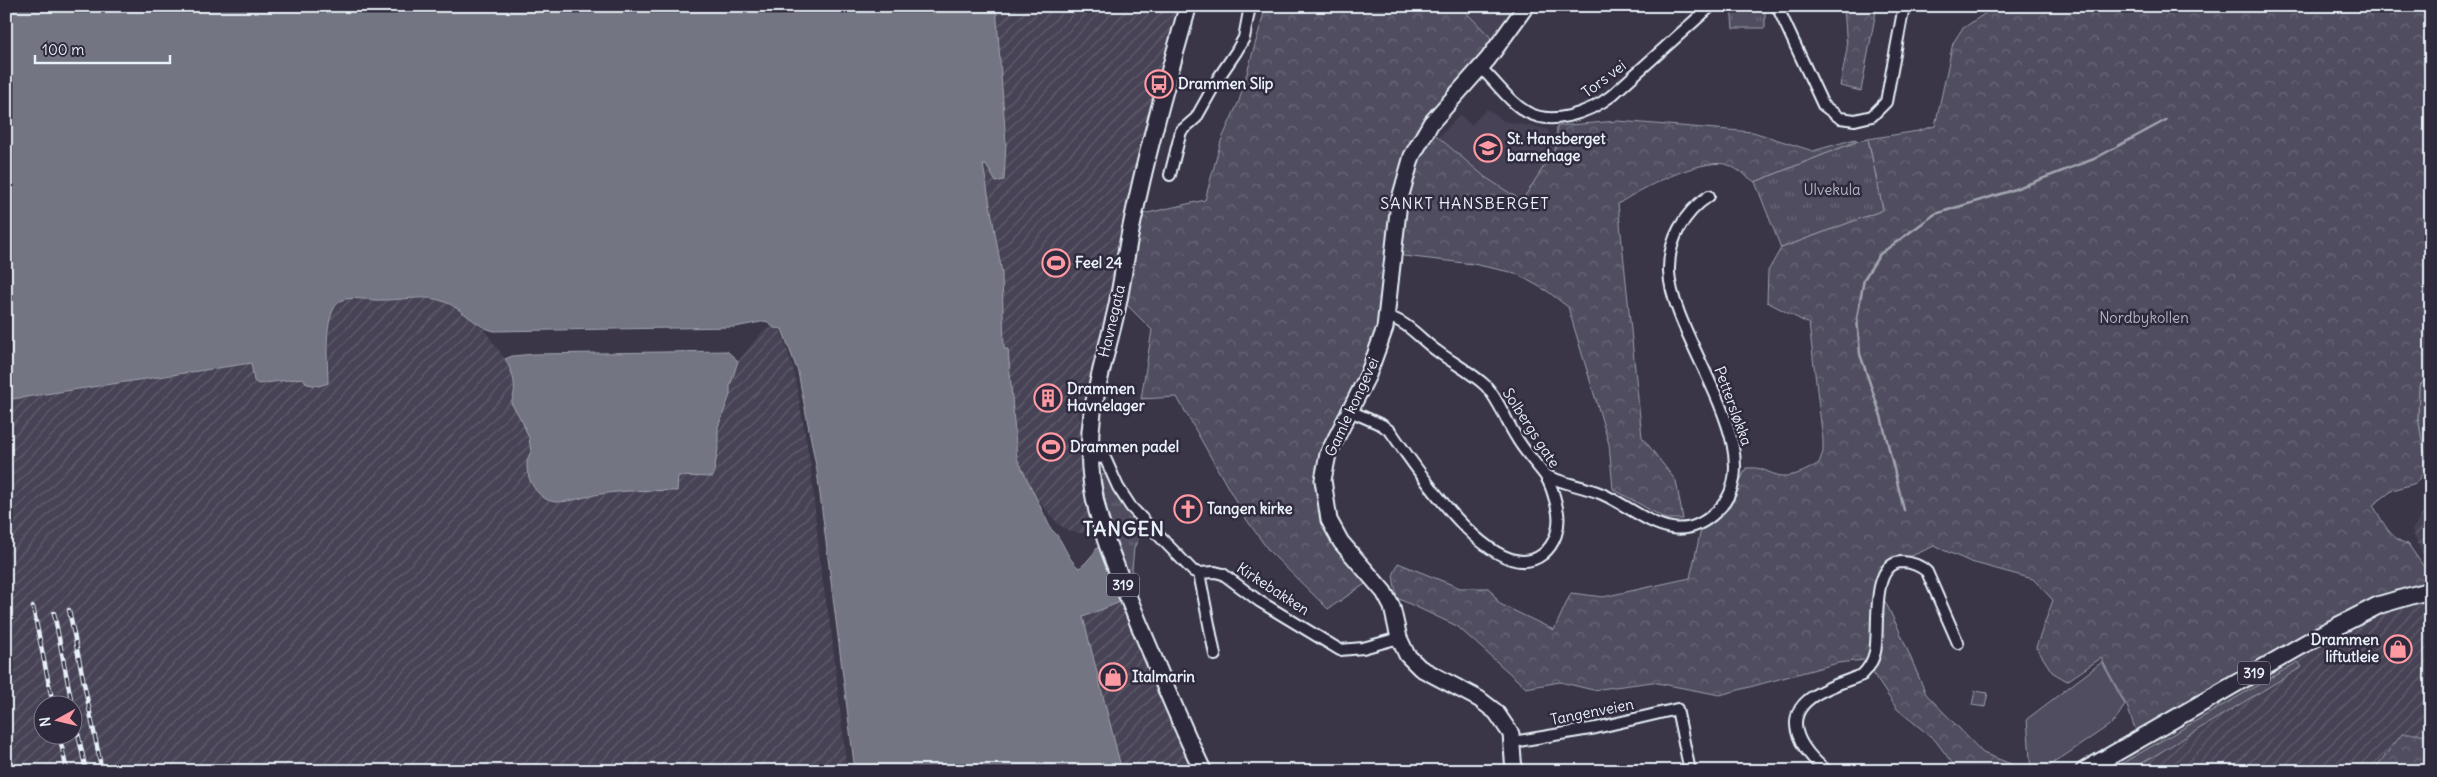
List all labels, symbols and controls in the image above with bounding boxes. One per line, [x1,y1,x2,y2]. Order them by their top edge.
scale bar [35,32,170,64]
text: 100 m [42,40,84,59]
street label: Tors vei [1578,56,1630,101]
bus stop icon: Drammen Slip [1144,69,1174,99]
place label: Drammen Slip [1178,74,1274,94]
place label: St. Hansberget barnehage [1507,129,1606,166]
school or university icon: St. Hansberget barnehage [1473,133,1503,163]
park label: Ulvekula [1803,180,1861,199]
district label: SANKT HANSBERGET [1380,193,1550,213]
sports icon: Feel 24 [1041,248,1071,278]
place label: Feel 24 [1075,253,1123,272]
street label: Havnegata [1094,282,1129,359]
park label: Nordbykollen [2099,308,2189,327]
street label: Gamle kongevei [1320,354,1383,459]
street label: Pettersløkka [1710,364,1757,449]
place label: Drammen Havnelager [1067,379,1146,416]
building icon: Drammen Havnelager [1033,383,1063,413]
street label: Solbergs gate [1499,384,1564,471]
sports icon: Drammen padel [1036,432,1066,462]
place label: Drammen padel [1070,437,1179,457]
church icon: Tangen kirke [1173,494,1203,524]
place label: Tangen kirke [1207,499,1293,519]
district label: TANGEN [1083,516,1165,541]
street label: Kirkebakken [1233,558,1314,619]
road number: 319 [1107,574,1139,596]
place label: Drammen liftutleie [2311,630,2379,666]
shop icon: Drammen liftutleie [2383,634,2413,664]
road number: 319 [2238,661,2270,684]
shop icon: Italmarin [1098,662,1128,692]
place label: Italmarin [1132,667,1195,686]
north arrow [32,694,82,744]
street label: Tangenveien [1549,694,1636,729]
text: N [36,716,55,728]

